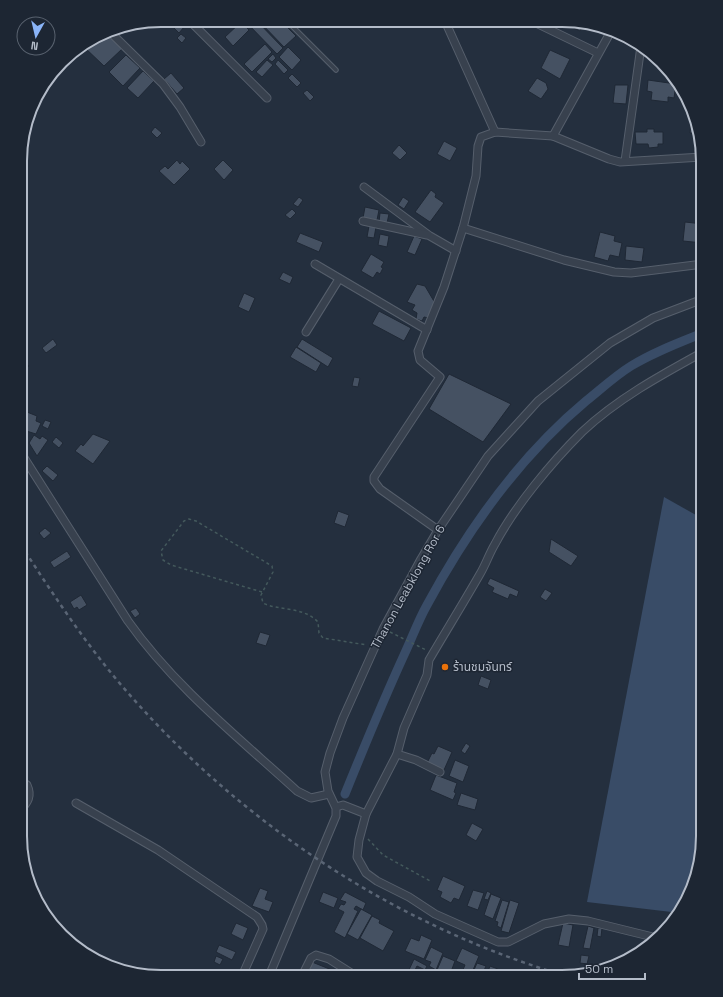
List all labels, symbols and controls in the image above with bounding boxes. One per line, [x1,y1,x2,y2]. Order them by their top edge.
north arrow [16,16,56,56]
text: N [30,38,39,53]
street label: Thanon Leabklong Ror 6 [367,522,449,652]
place label: ร้านชมจันทร์ [453,659,513,675]
marker: ร้านชมจันทร์ [440,662,450,672]
scale bar [579,955,645,981]
text: 50 m [585,961,613,977]

